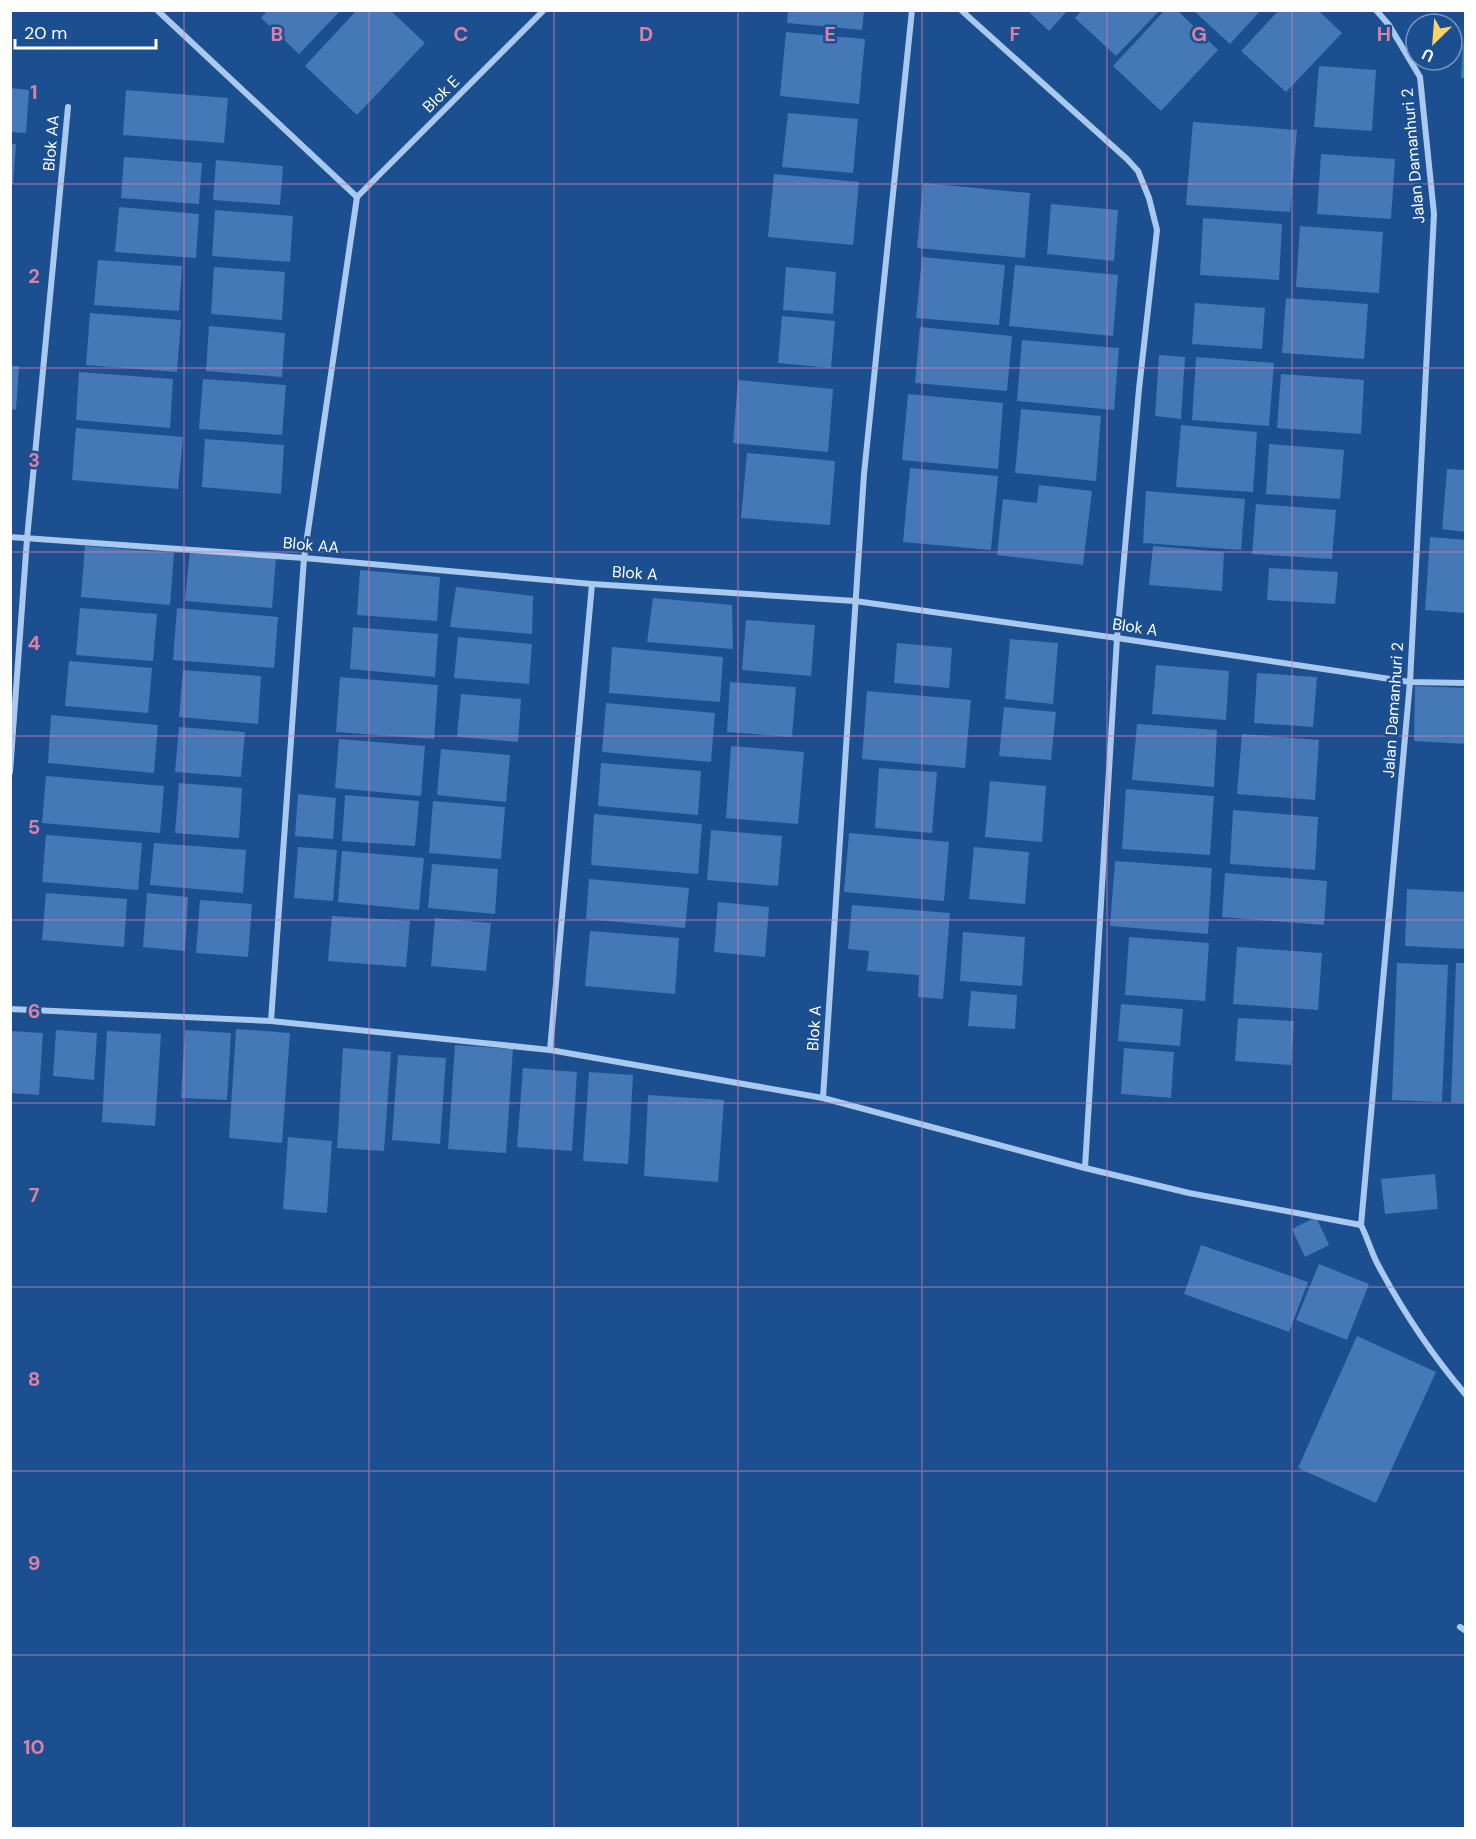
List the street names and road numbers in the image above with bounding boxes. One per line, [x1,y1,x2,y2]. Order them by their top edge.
street label: Blok E [418,71,464,117]
street label: Jalan Damanhuri 2 [1397,87,1429,225]
street label: Blok AA [38,114,64,172]
street label: Blok AA [282,532,340,558]
street label: Blok A [611,561,659,585]
street label: Blok A [1111,613,1159,641]
street label: Jalan Damanhuri 2 [1378,641,1408,779]
street label: Blok A [802,1004,826,1052]

